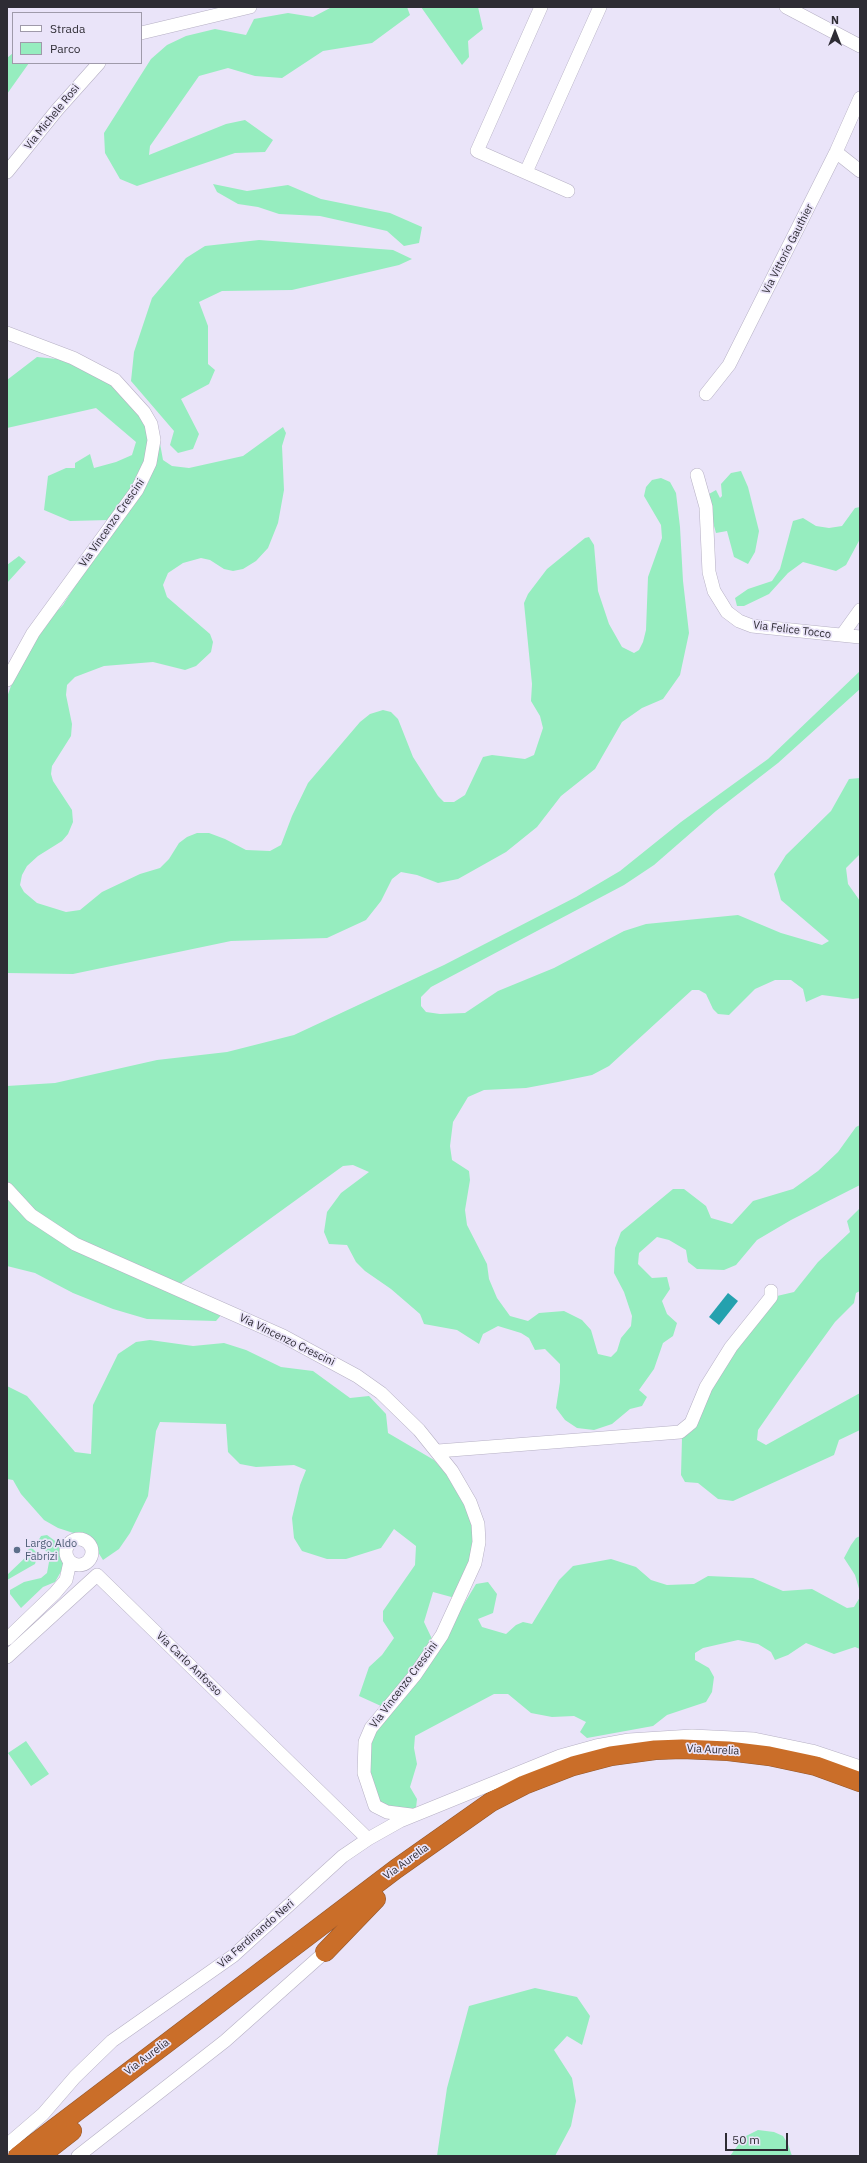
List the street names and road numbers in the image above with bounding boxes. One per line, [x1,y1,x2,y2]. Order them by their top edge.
street label: Via Michele Rosi [22,82,82,152]
street label: Via Vittorio Gauthier [760,202,816,296]
street label: Via Vincenzo Crescini [77,476,147,570]
street label: Via Felice Tocco [752,619,832,641]
street label: Via Vincenzo Crescini [237,1311,337,1369]
street label: Via Carlo Anfosso [153,1629,225,1699]
street label: Via Vincenzo Crescini [367,1639,441,1731]
street label: Via Aurelia [686,1742,740,1758]
street label: Via Aurelia [381,1841,431,1883]
street label: Via Ferdinando Neri [215,1897,297,1971]
street label: Via Aurelia [122,2036,172,2078]

